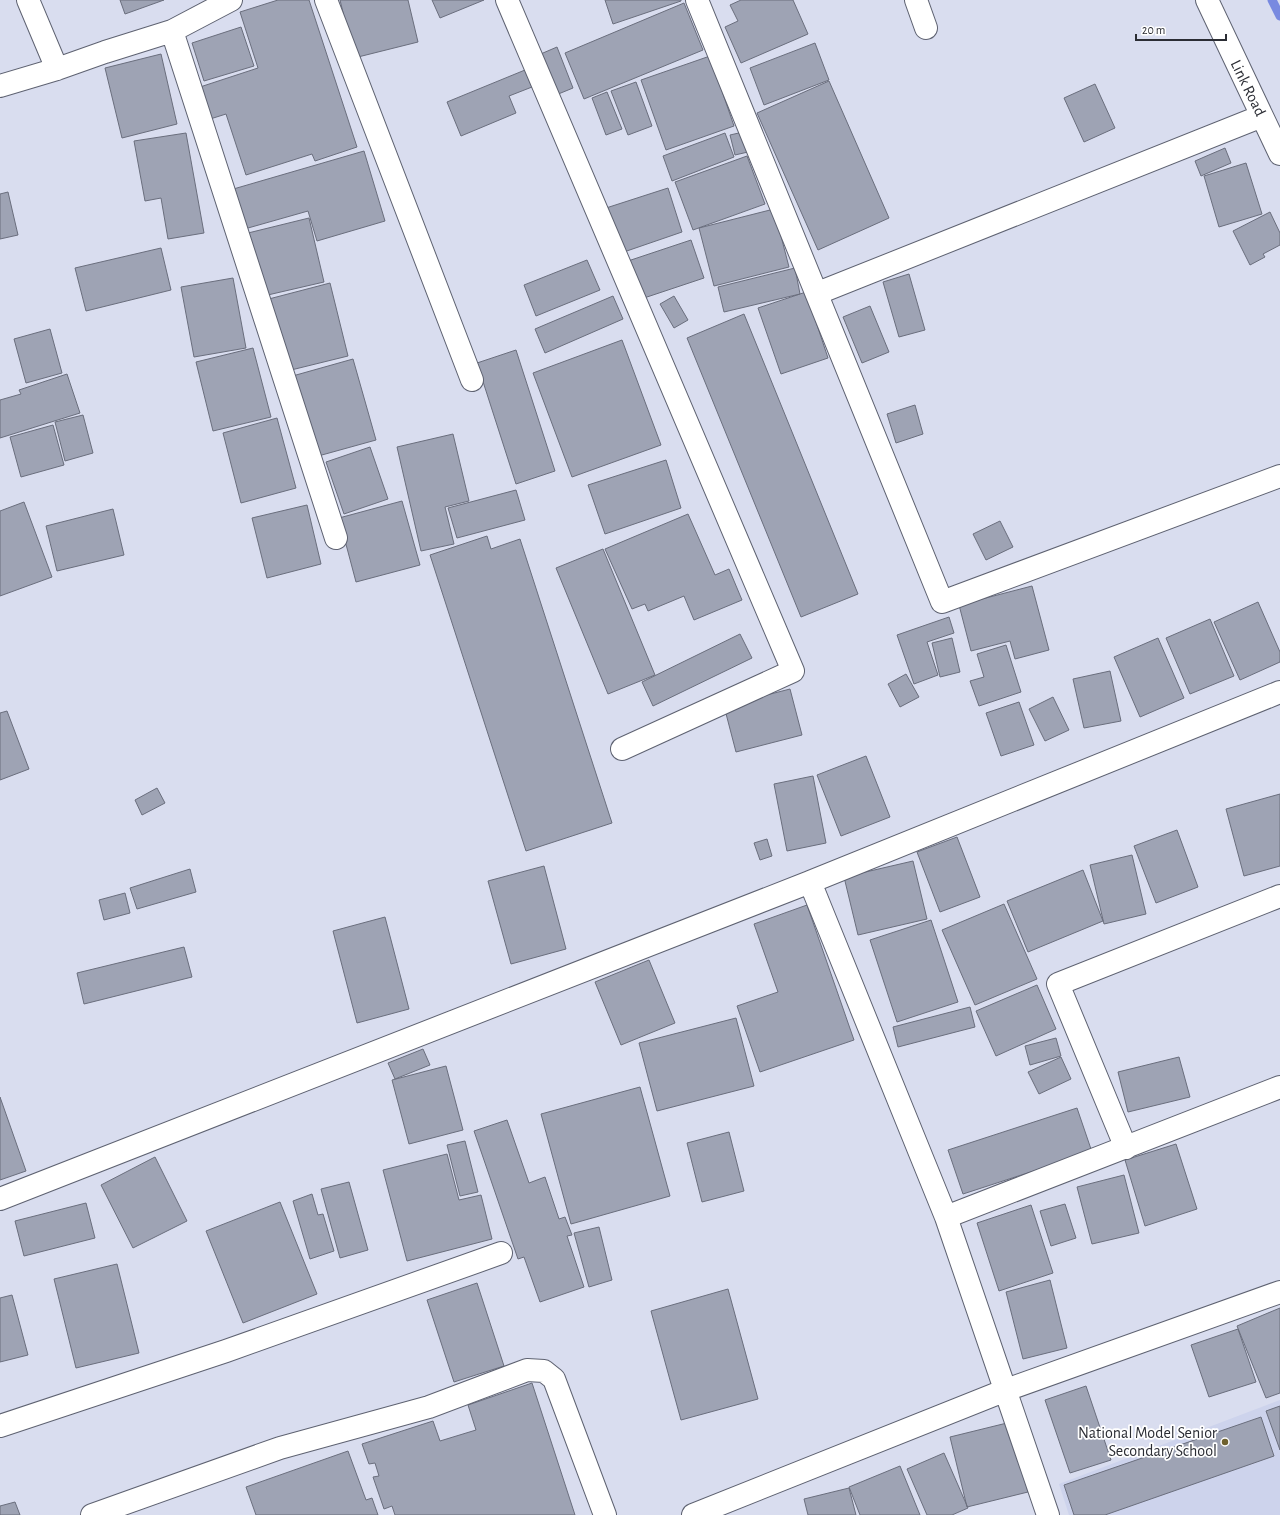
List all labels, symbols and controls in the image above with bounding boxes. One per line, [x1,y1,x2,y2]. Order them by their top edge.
scale bar [1136,16,1226,42]
text: 20 m [1142,24,1165,36]
street label: Link Road [1228,57,1268,119]
place label: National Model Senior Secondary School [1078,1425,1218,1460]
marker: National Model Senior Secondary School [1220,1437,1230,1447]

